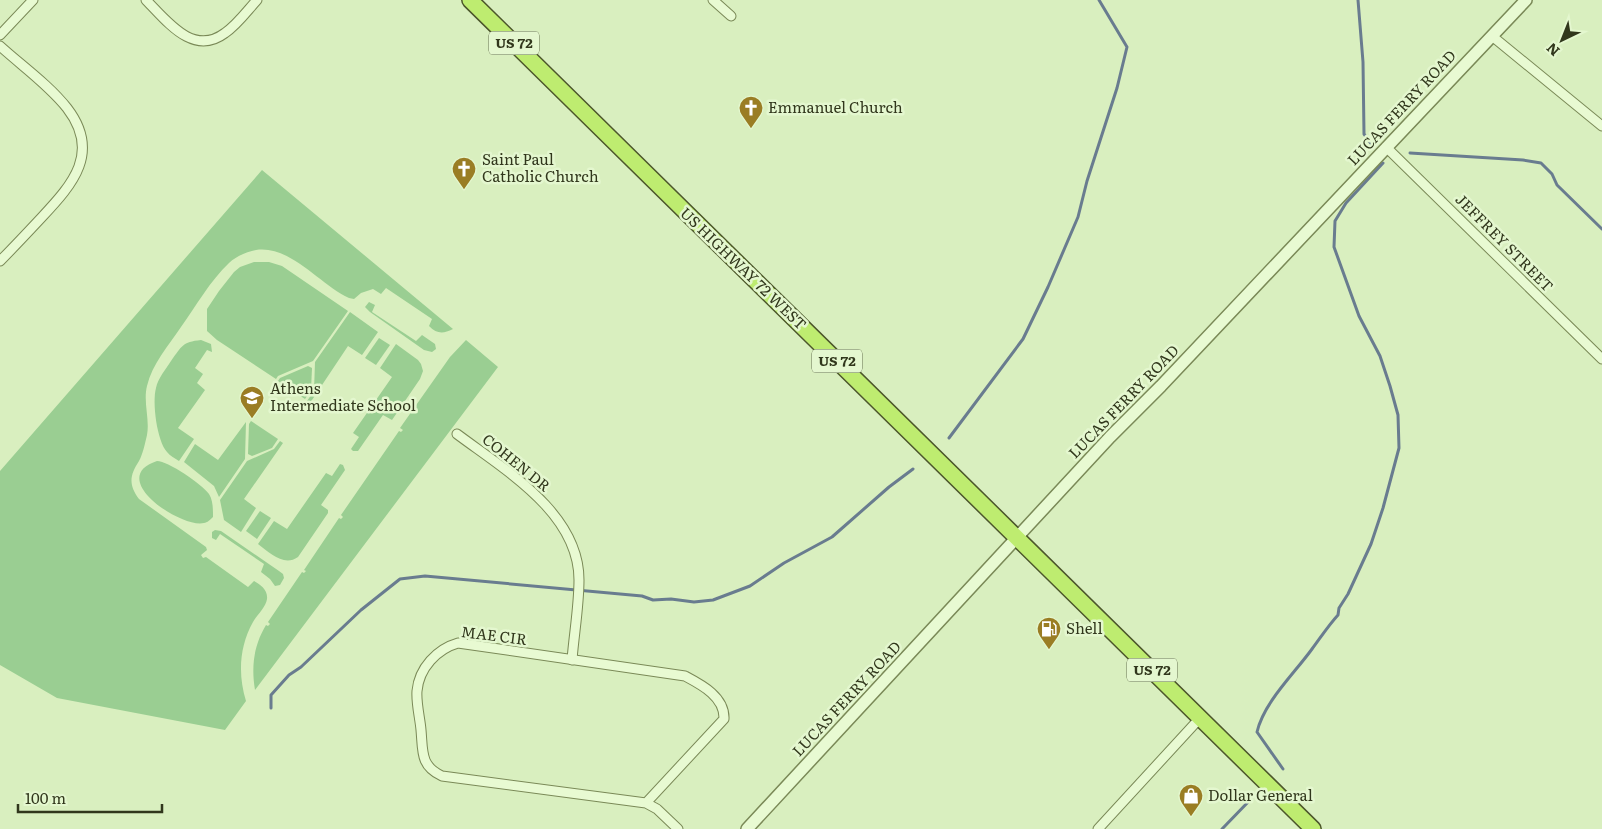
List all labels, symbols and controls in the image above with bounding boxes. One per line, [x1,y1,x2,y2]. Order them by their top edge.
north arrow [1537,15,1587,65]
road number: US 72 [489,32,539,54]
text: N [1541,39,1564,62]
street label: LUCAS FERRY ROAD [1341,44,1461,170]
church icon: Emmanuel Church [738,95,764,129]
place label: Emmanuel Church [768,95,903,118]
place label: Saint Paul Catholic Church [482,147,599,187]
church icon: Saint Paul Catholic Church [451,156,477,190]
street label: JEFFREY STREET [1451,188,1559,296]
street label: US HIGHWAY 72 WEST [676,201,813,335]
street label: LUCAS FERRY ROAD [1062,339,1183,463]
road number: US 72 [812,350,862,372]
place label: Athens Intermediate School [270,376,416,416]
school or university icon: Athens Intermediate School [239,385,265,419]
street label: COHEN DR [478,427,556,497]
fuel station icon: Shell [1036,616,1062,650]
place label: Shell [1066,616,1102,639]
street label: MAE CIR [460,619,529,650]
street label: LUCAS FERRY ROAD [786,635,906,761]
road number: US 72 [1127,658,1177,682]
scale bar [18,782,161,814]
shop icon: Dollar General [1178,783,1204,817]
place label: Dollar General [1208,783,1313,806]
text: 100 m [25,786,66,809]

